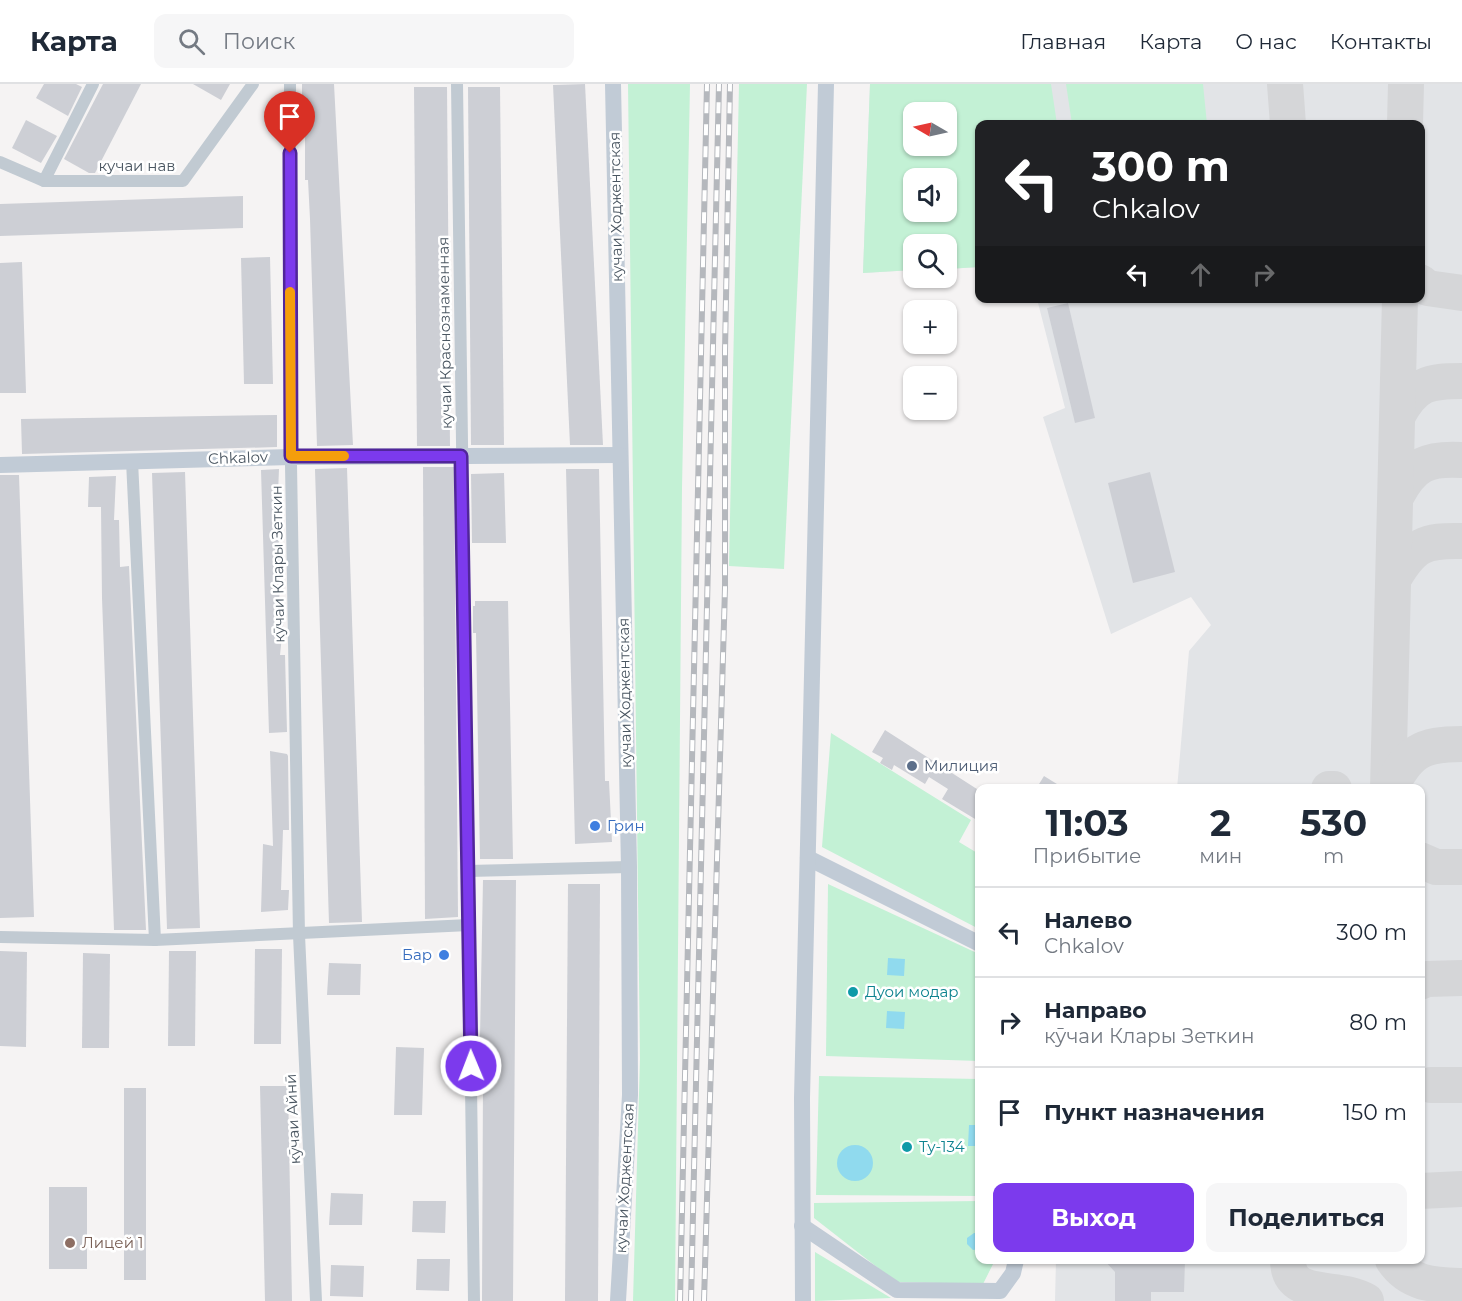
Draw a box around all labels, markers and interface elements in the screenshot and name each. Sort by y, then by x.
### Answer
search box [154,14,574,68]
text: Карта [30,24,118,58]
icon: search [175,25,208,58]
text: Поиск [223,28,295,55]
text: Главная [1020,29,1106,54]
text: Карта [1139,29,1202,54]
text: О нас [1235,29,1297,54]
text: Контакты [1330,29,1432,54]
pin [264,91,315,153]
icon: arrive [273,100,306,133]
north arrow [903,102,957,156]
map controls [903,102,957,420]
street label: кучаи Ходжентская [605,132,626,282]
text: 300 m [1092,140,1230,192]
icon: left [993,144,1071,222]
street label: кучаи нав [99,156,175,175]
button: sound [903,168,957,222]
text: Chkalov [1092,192,1200,225]
button: search [903,234,957,288]
street label: кучаи Краснознаменная [433,237,456,429]
icon: left [1121,258,1154,291]
icon: ahead [1184,258,1217,291]
icon: right [1247,258,1280,291]
button: + [903,300,957,354]
button: − [903,366,957,420]
street label: Chkalov [208,447,269,468]
street label: кӯчаи Клары Зеткин [267,485,288,643]
street label: кучаи Ходжентская [614,618,635,768]
place label: Милиция [924,756,998,775]
marker: Милиция [905,759,919,773]
text: 11:03 [1046,801,1129,845]
text: 2 [1210,801,1231,845]
text: 530 [1300,801,1367,845]
place label: Грин [607,816,645,835]
marker: Грин [588,819,602,833]
text: Прибытие [1033,844,1141,868]
text: мин [1199,844,1242,868]
text: m [1323,844,1344,868]
text: Налево [1044,907,1132,934]
icon: left [993,916,1026,949]
text: 300 m [1336,919,1407,946]
text: Chkalov [1044,934,1124,958]
place label: Бар [402,945,432,964]
marker: Бар [437,948,451,962]
place label: Дуои модар [865,982,959,1001]
marker: Дуои модар [846,985,860,999]
text: Направо [1044,997,1147,1024]
icon: right [993,1006,1026,1039]
text: 80 m [1349,1009,1407,1036]
text: кӯчаи Клары Зеткин [1044,1024,1254,1048]
position arrow [439,1034,503,1098]
street label: кӯчаи Айнӣ [281,1073,304,1165]
icon: arrive [993,1096,1026,1129]
text: Пункт назначения [1044,1099,1265,1126]
text: 150 m [1343,1099,1407,1126]
street label: кучаи Ходжентская [611,1102,638,1254]
place label: Ту-134 [919,1137,965,1156]
marker: Ту-134 [900,1140,914,1154]
button: Выход [993,1183,1194,1252]
button: Поделиться [1206,1183,1407,1252]
place label: Лицей 1 [82,1233,143,1252]
marker: Лицей 1 [63,1236,77,1250]

